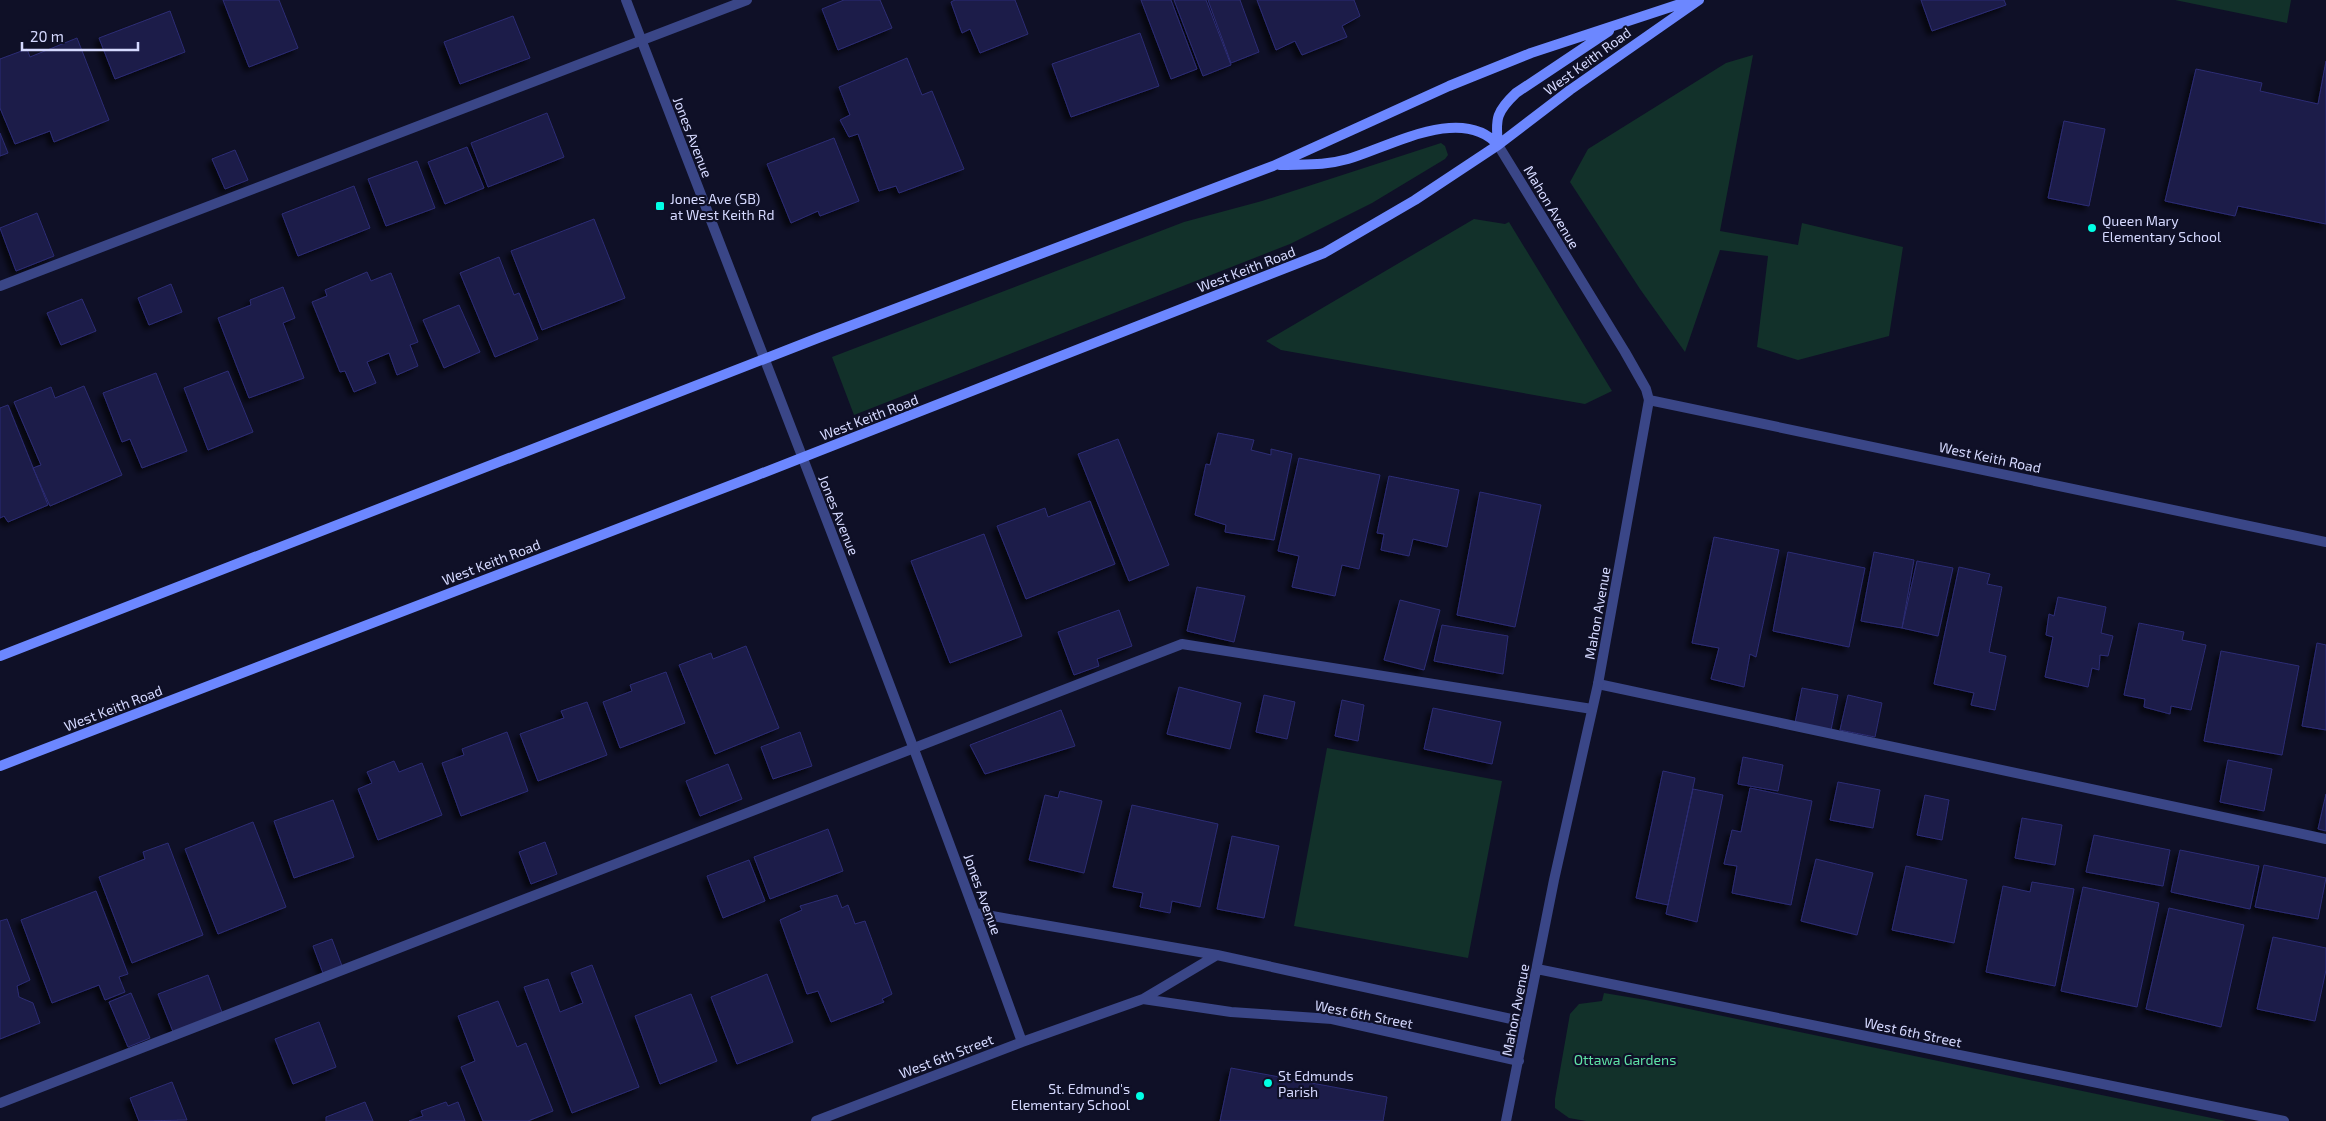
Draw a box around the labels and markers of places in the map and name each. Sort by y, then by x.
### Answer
place label: Jones Ave (SB) at West Keith Rd [670,190,774,223]
marker: Jones Ave (SB) at West Keith Rd [654,200,666,212]
place label: Queen Mary Elementary School [2102,212,2222,245]
marker: Queen Mary Elementary School [2086,222,2098,234]
place label: St Edmunds Parish [1278,1067,1354,1100]
marker: St Edmunds Parish [1262,1077,1274,1089]
place label: St. Edmund's Elementary School [1011,1080,1131,1113]
marker: St. Edmund's Elementary School [1134,1090,1146,1102]

